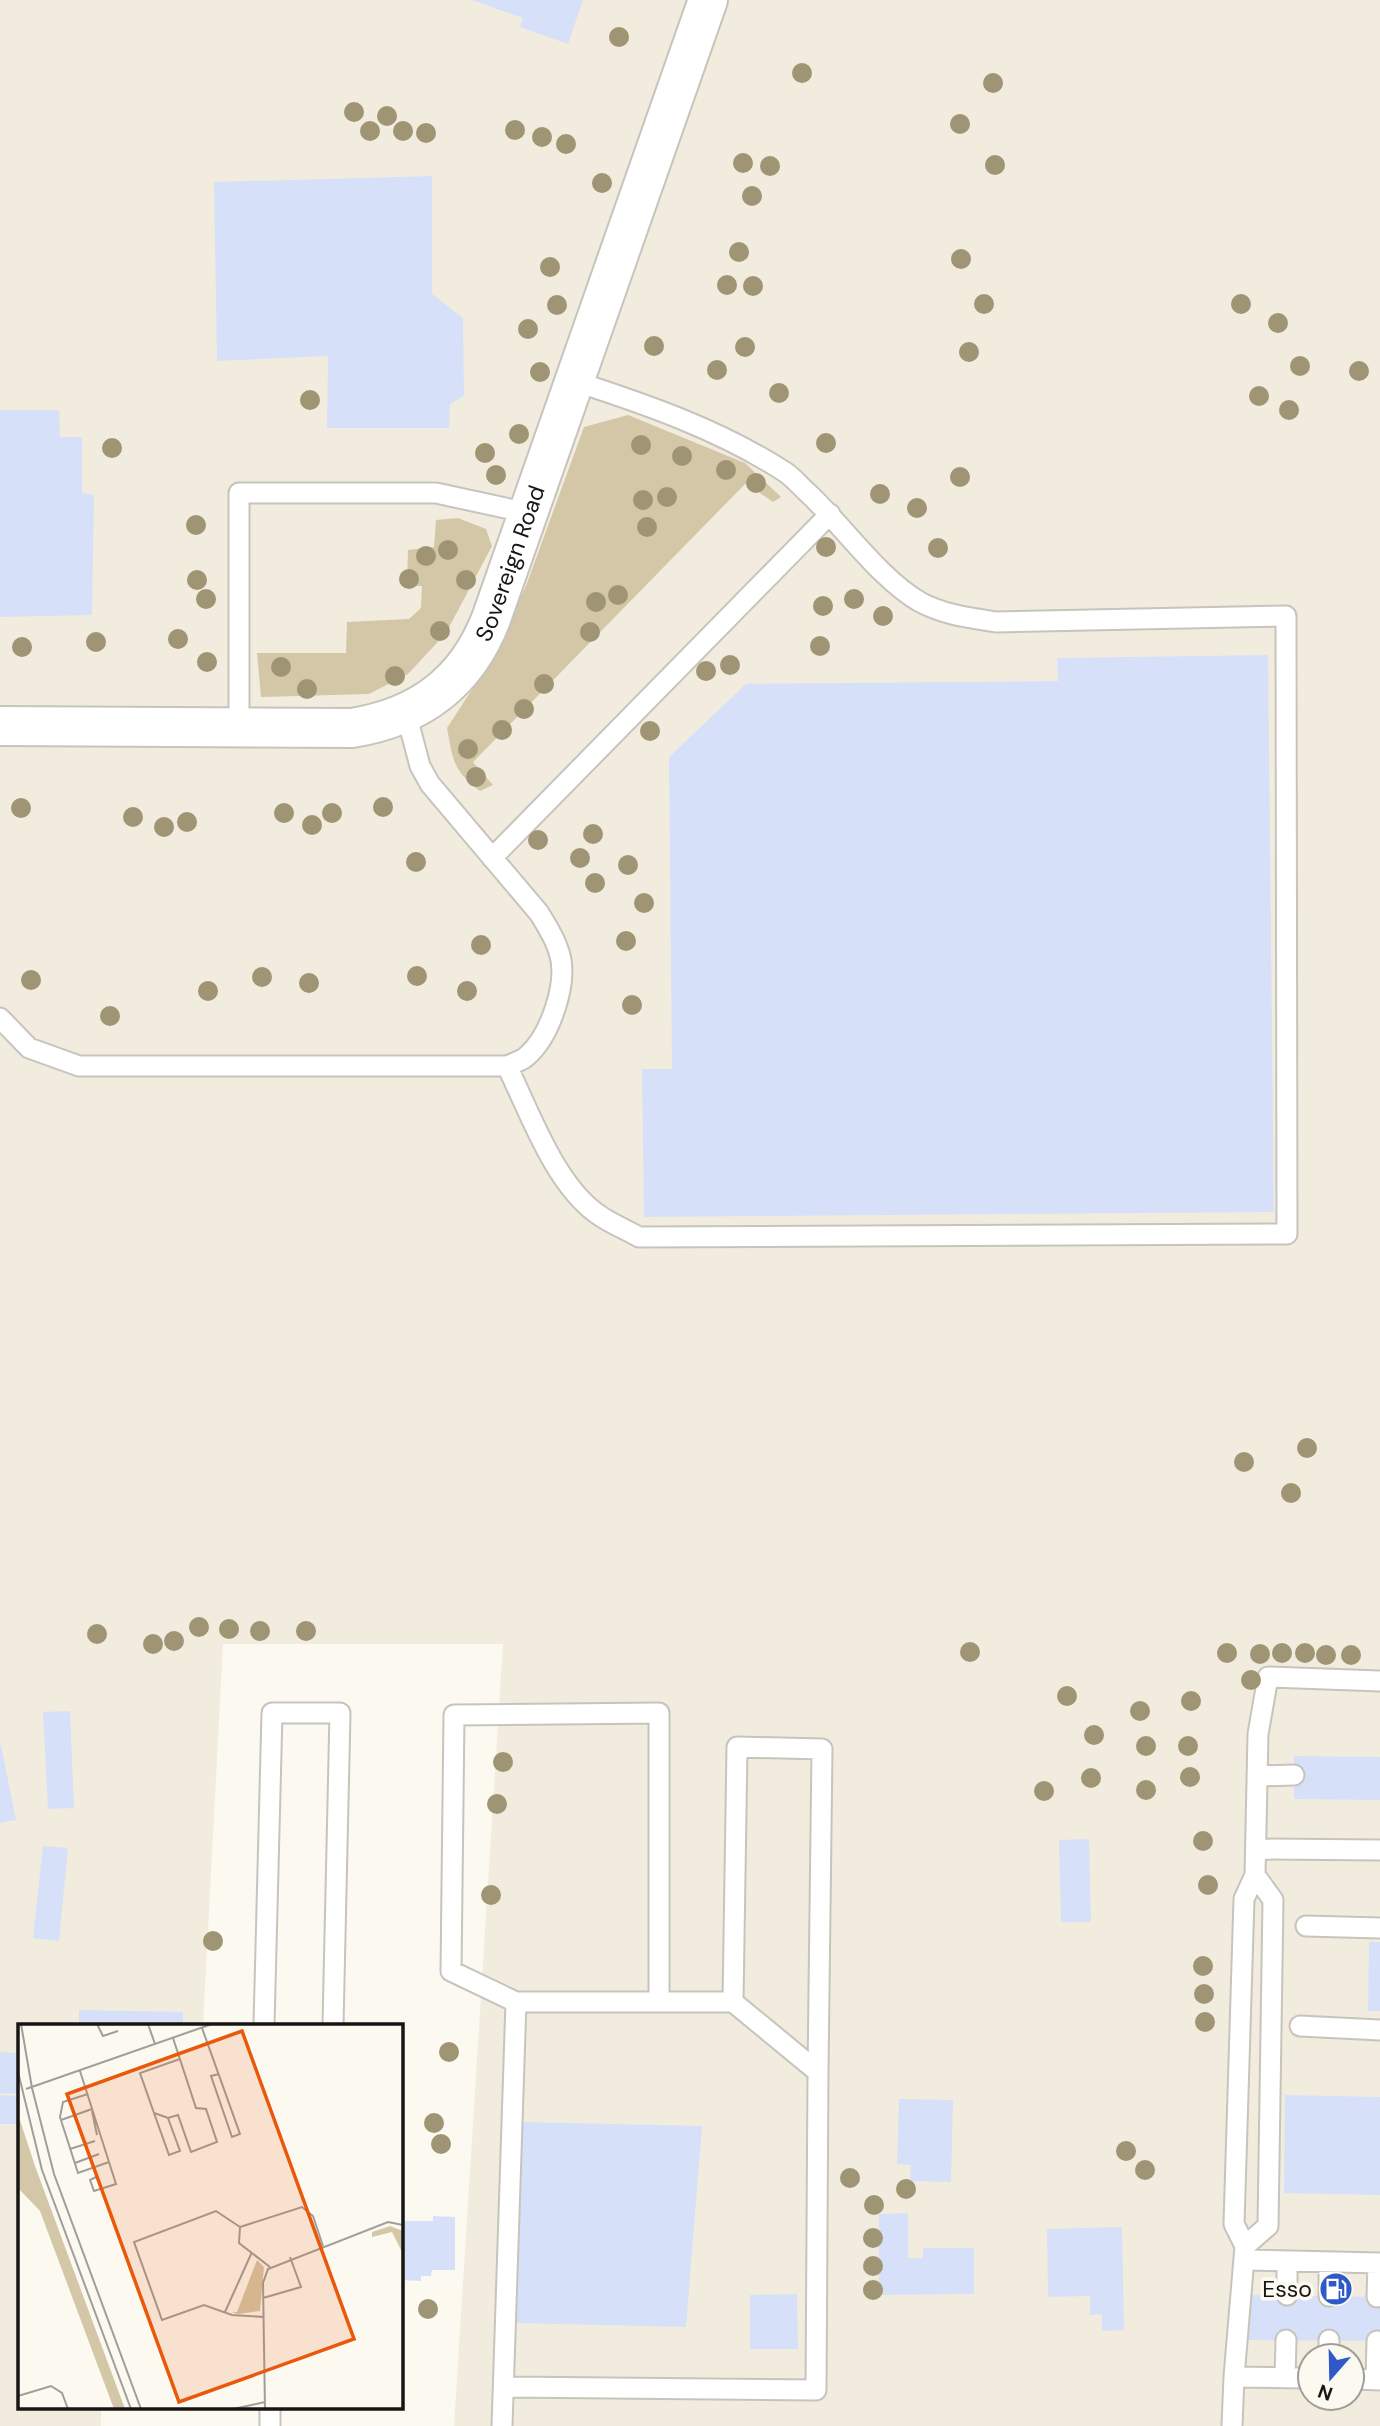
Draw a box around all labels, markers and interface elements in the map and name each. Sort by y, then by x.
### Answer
street label: Sovereign Road [468,481,552,646]
inset map [18,2024,402,2408]
fuel station icon: Esso [1317,2270,1355,2308]
place label: Esso [1262,2274,1312,2304]
north arrow [1296,2342,1366,2412]
text: N [1315,2378,1336,2407]

